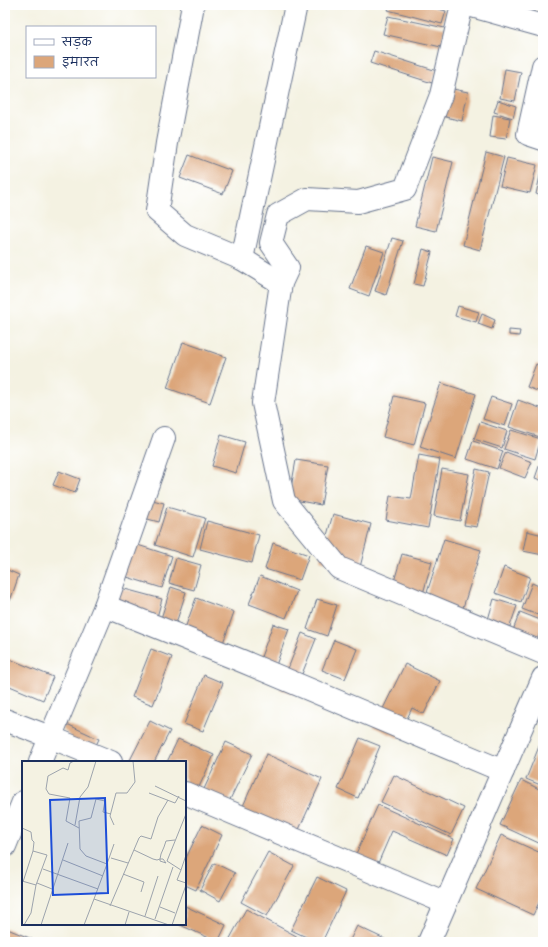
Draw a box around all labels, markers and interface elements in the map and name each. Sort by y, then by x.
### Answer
legend [26,26,156,78]
text: सड़क [61,35,93,50]
text: इमारत [62,55,100,69]
inset map [22,761,186,925]

